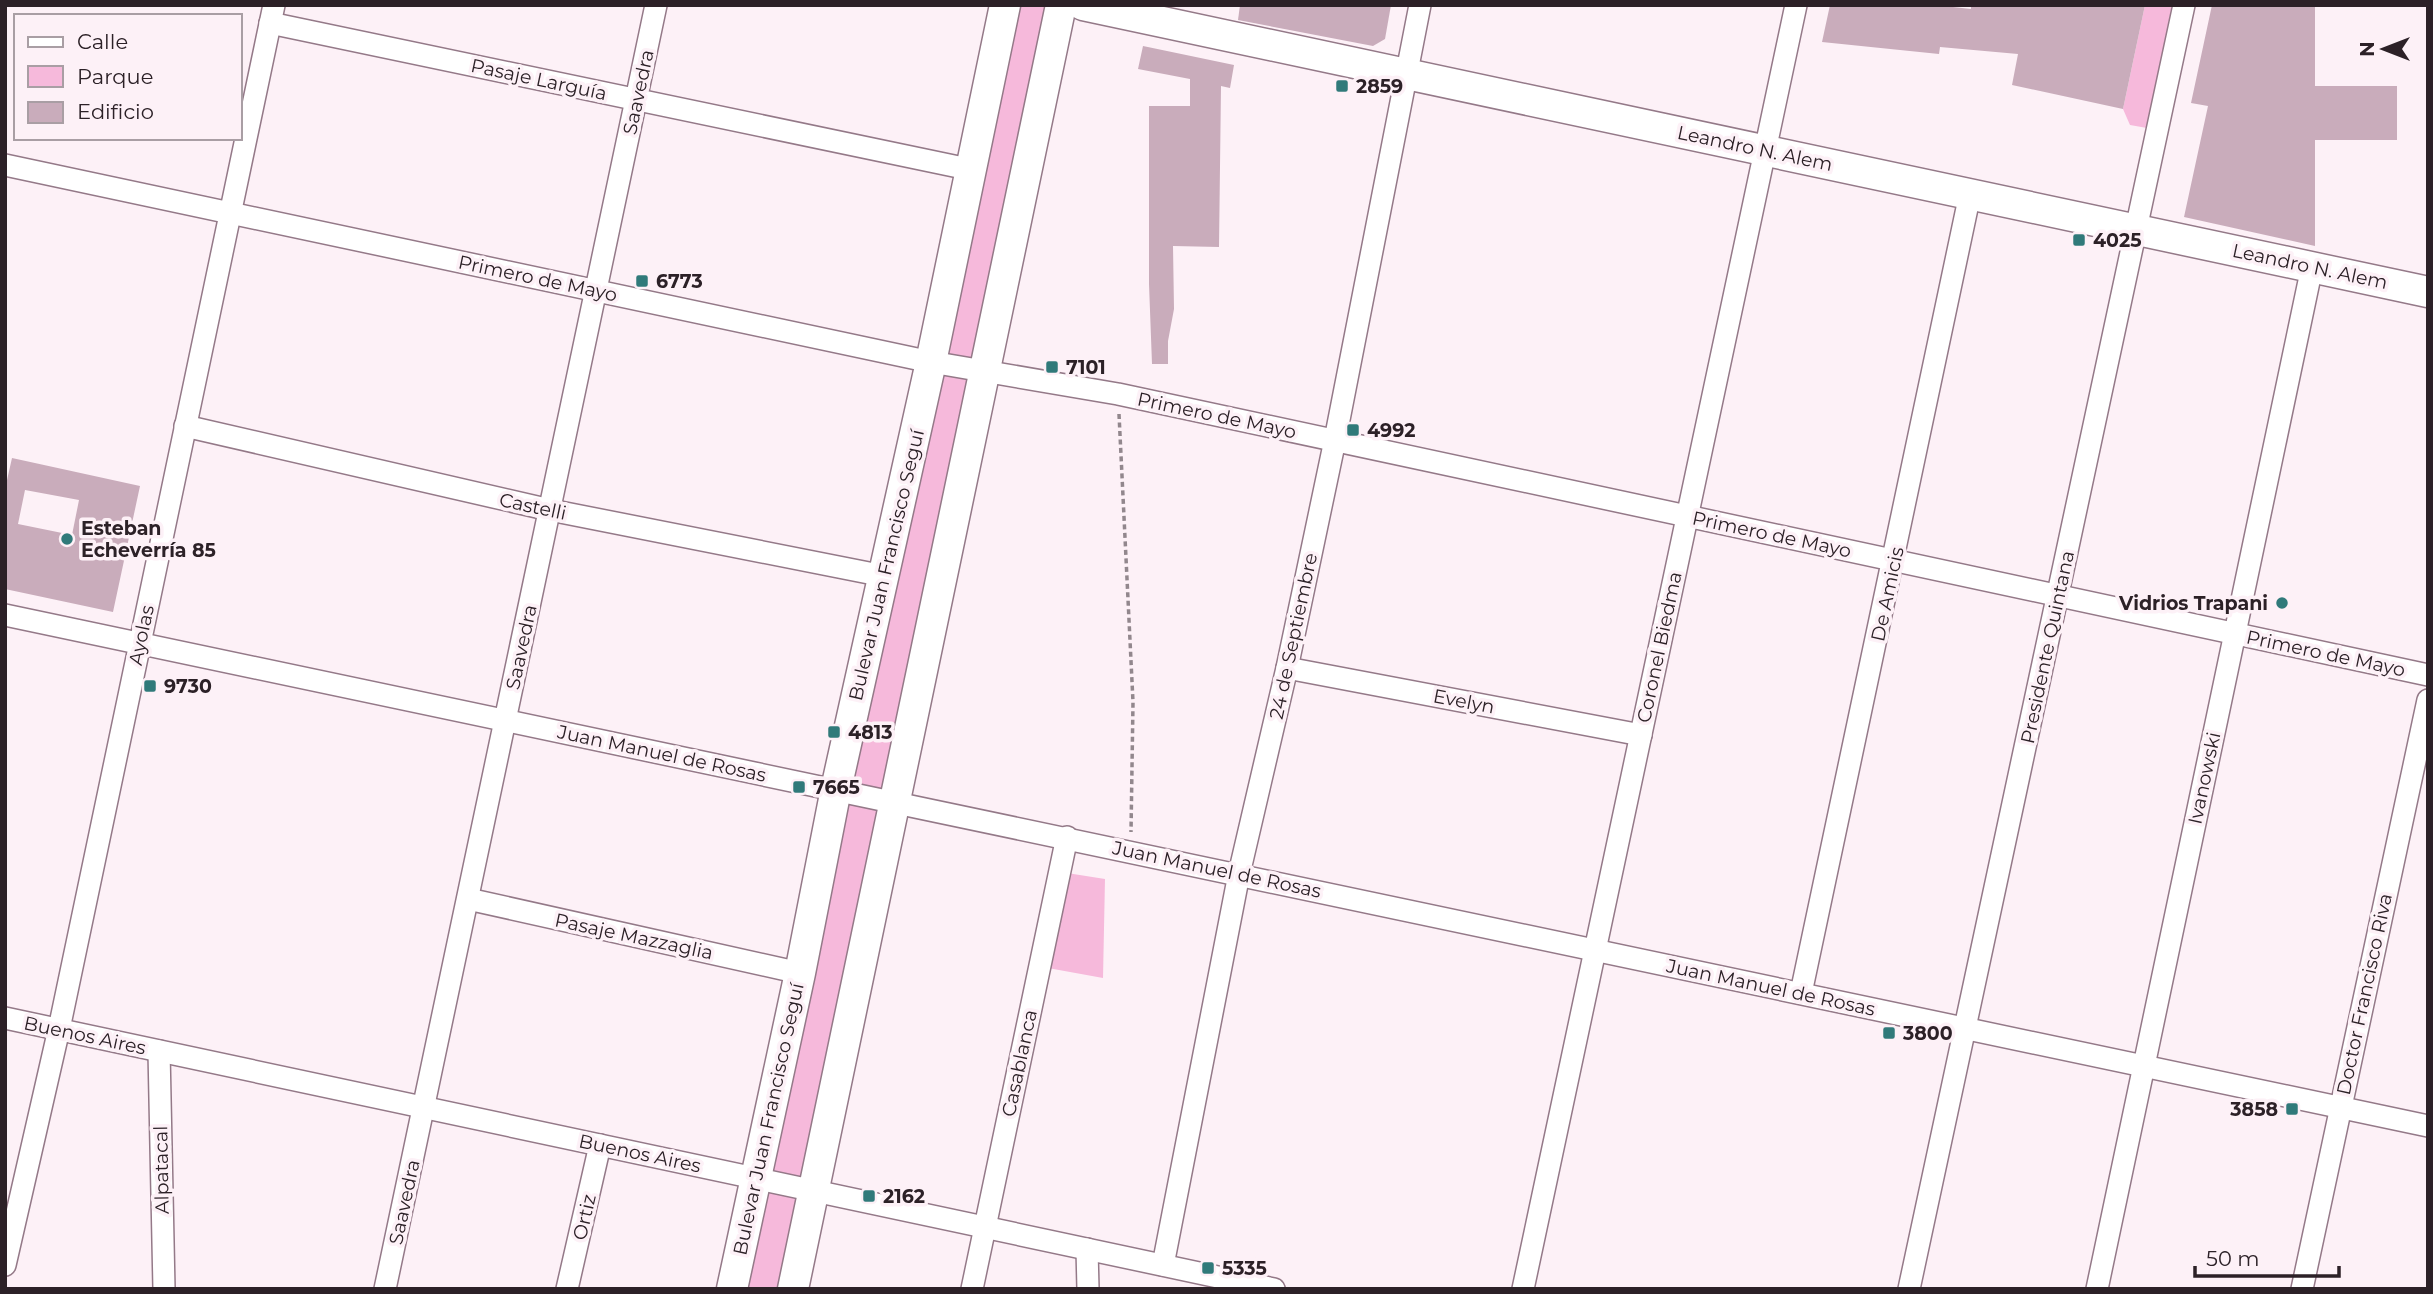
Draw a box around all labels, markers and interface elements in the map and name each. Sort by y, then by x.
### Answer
legend [14,14,242,140]
north arrow [2349,14,2419,84]
text: Calle [77,29,128,54]
text: N [2356,41,2379,57]
street label: Saavedra [618,47,659,137]
street label: Pasaje Larguía [469,54,609,105]
text: Parque [77,64,153,89]
place label: 2859 [1356,75,1403,98]
marker: 2859 [1334,78,1350,94]
text: Edificio [77,99,154,124]
street label: Leandro N. Alem [1675,121,1835,176]
place label: 4025 [2093,229,2141,252]
marker: 4025 [2071,232,2087,248]
street label: Leandro N. Alem [2230,239,2390,294]
street label: Primero de Mayo [456,250,620,307]
place label: 6773 [656,270,703,293]
marker: 6773 [634,273,650,289]
place label: 7101 [1066,356,1106,379]
marker: 7101 [1044,359,1060,375]
street label: Primero de Mayo [1135,387,1299,444]
place label: 4992 [1367,419,1415,442]
marker: 4992 [1345,422,1361,438]
street label: Bulevar Juan Francisco Seguí [844,426,929,703]
street label: Castelli [497,488,569,525]
street label: Primero de Mayo [1690,506,1854,563]
place label: Esteban Echeverría 85 [81,517,216,562]
marker: Esteban Echeverría 85 [59,531,75,547]
street label: De Amicis [1866,545,1909,643]
street label: Presidente Quintana [2016,548,2079,746]
street label: 24 de Septiembre [1265,551,1322,721]
street label: Coronel Biedma [1632,569,1687,725]
place label: Vidrios Trapani [2118,592,2268,615]
marker: Vidrios Trapani [2274,595,2290,611]
street label: Saavedra [501,602,542,692]
street label: Ayolas [124,603,159,667]
street label: Primero de Mayo [2244,625,2408,682]
place label: 9730 [164,675,212,698]
marker: 9730 [142,678,158,694]
street label: Evelyn [1431,684,1497,719]
street label: Juan Manuel de Rosas [555,720,768,787]
place label: 4813 [848,721,893,744]
marker: 4813 [826,724,842,740]
street label: Ivanowski [2184,730,2225,826]
place label: 7665 [813,776,860,799]
marker: 7665 [791,779,807,795]
street label: Juan Manuel de Rosas [1110,836,1323,903]
street label: Doctor Francisco Riva [2332,891,2397,1097]
street label: Pasaje Mazzaglia [553,908,715,964]
street label: Juan Manuel de Rosas [1664,954,1877,1021]
street label: Bulevar Juan Francisco Seguí [728,980,809,1257]
street label: Casablanca [997,1007,1042,1119]
street label: Buenos Aires [22,1011,148,1060]
place label: 3800 [1902,1022,1953,1045]
marker: 3800 [1881,1025,1897,1041]
place label: 3858 [2229,1098,2278,1121]
marker: 3858 [2284,1101,2300,1117]
street label: Alpatacal [149,1126,174,1214]
street label: Buenos Aires [577,1129,703,1178]
street label: Saavedra [384,1157,425,1247]
place label: 2162 [883,1185,925,1208]
marker: 2162 [861,1188,877,1204]
street label: Ortiz [568,1192,601,1242]
scale bar [2195,1234,2338,1278]
text: 50 m [2206,1246,2260,1271]
place label: 5335 [1222,1257,1267,1280]
marker: 5335 [1200,1260,1216,1276]

